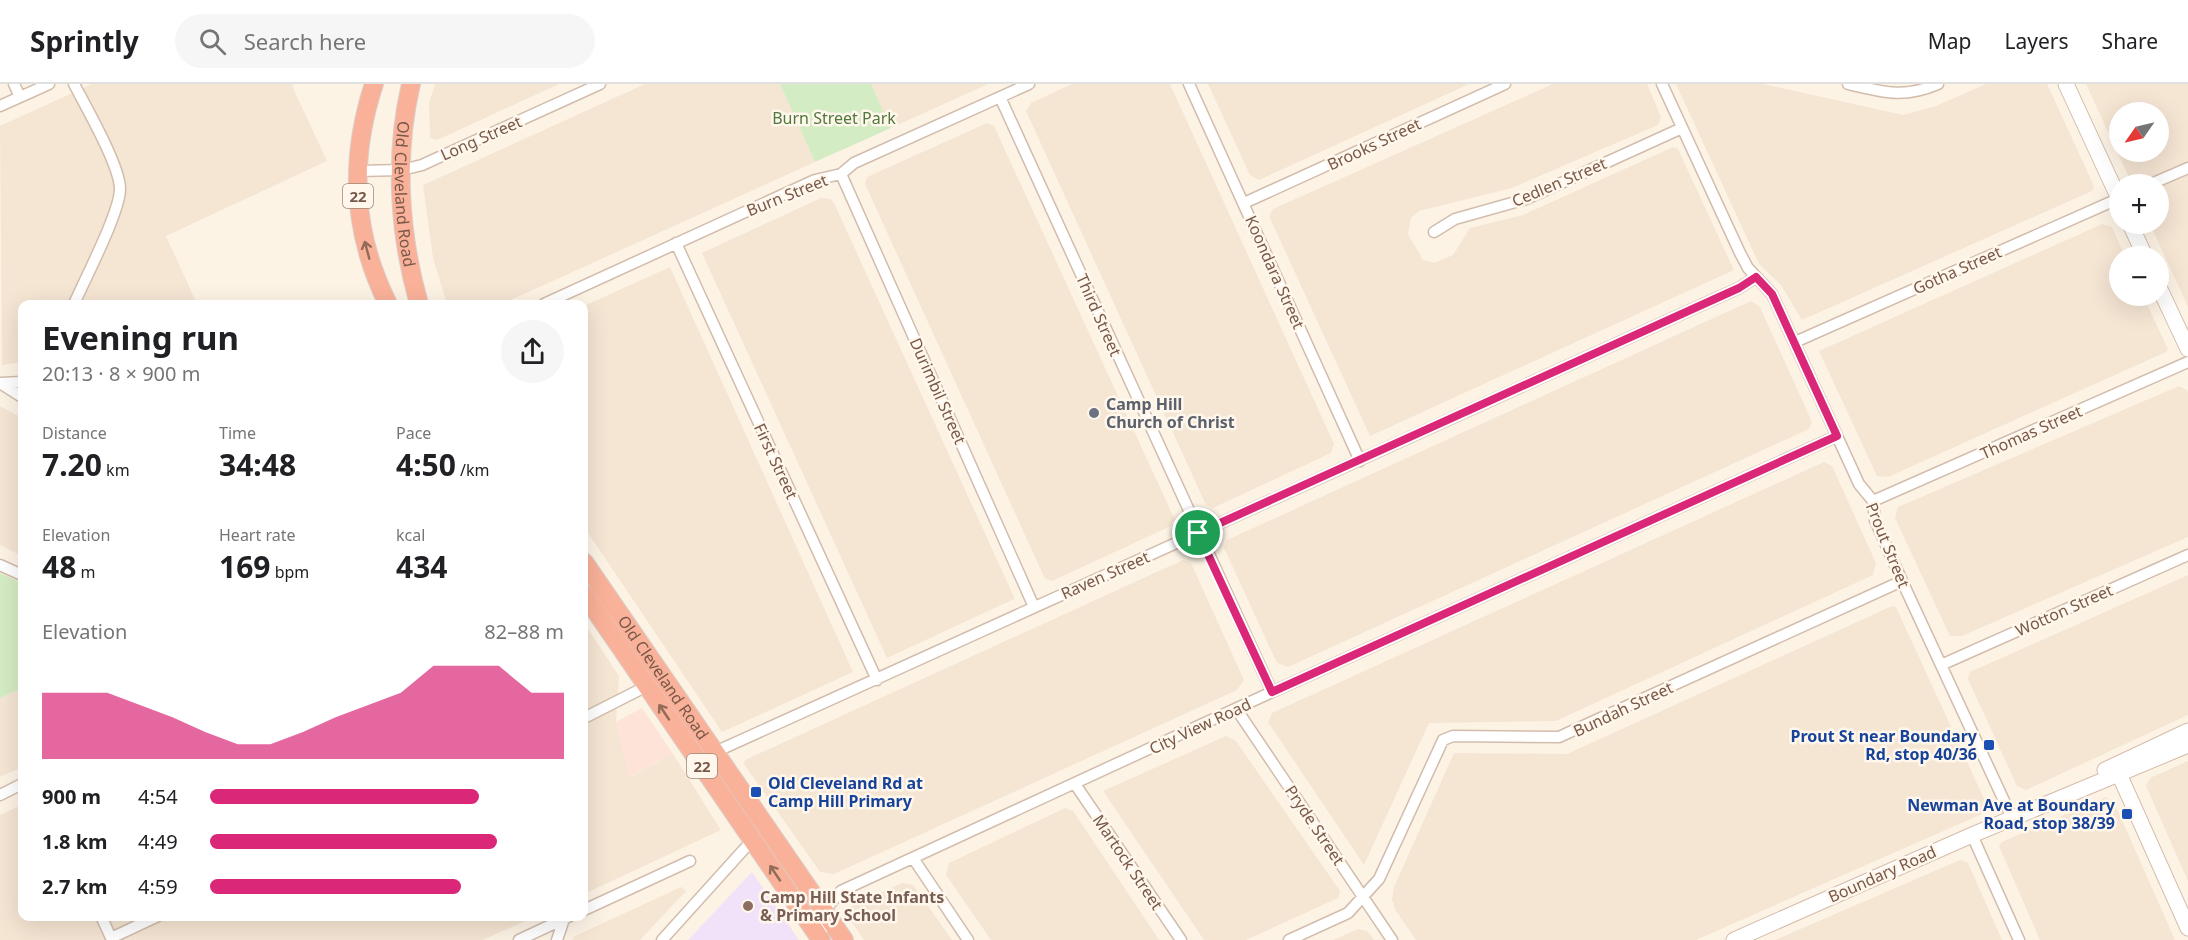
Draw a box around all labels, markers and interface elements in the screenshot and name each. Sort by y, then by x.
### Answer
search box [175,14,595,68]
text: Sprintly [30,22,139,60]
icon: search [196,25,229,58]
text: Search here [244,26,366,56]
text: Map [1928,27,1972,55]
text: Layers [2005,27,2069,55]
text: Share [2102,27,2158,55]
north arrow [2109,102,2169,162]
map controls [2109,102,2169,306]
park label: Burn Street Park [772,107,896,129]
street label: Long Street [437,110,525,166]
street label: Brooks Street [1324,113,1425,175]
street label: Old Cleveland Road [390,120,421,269]
street label: Cedlen Street [1508,152,1610,212]
street label: Burn Street [743,169,831,221]
button: + [2109,174,2169,234]
road number: 22 [343,184,373,208]
street label: Koondara Street [1240,212,1310,332]
one-way arrow [361,241,372,260]
street label: Gotha Street [1909,241,2005,299]
button: − [2109,246,2169,306]
street label: Third Street [1071,270,1127,360]
text: Evening run [42,315,239,360]
button: share [501,320,564,383]
street label: Durimbil Street [905,334,971,448]
text: 20:13 · 8 × 900 m [42,360,200,387]
place label: Camp Hill Church of Christ [1106,393,1235,433]
street label: Thomas Street [1977,400,2085,464]
marker: Camp Hill Church of Christ [1087,406,1101,420]
street label: First Street [749,420,803,503]
text: Distance [42,422,107,444]
text: Time [219,422,256,444]
text: Pace [396,422,431,444]
text: 7.20 [42,444,102,485]
text: 34:48 [219,444,296,485]
text: 4:50 [396,444,456,485]
text: km [102,459,130,481]
text: /km [456,459,490,481]
street label: Prout Street [1861,499,1915,591]
pin [1172,507,1223,558]
icon: arrive [1181,516,1214,549]
text: Elevation [42,524,110,546]
text: Heart rate [219,524,295,546]
text: kcal [396,524,425,546]
text: 48 [42,546,76,587]
text: 169 [219,546,270,587]
text: 434 [396,546,447,587]
street label: Raven Street [1057,546,1153,604]
text: m [76,561,95,583]
text: bpm [270,561,309,583]
street label: Wotton Street [2012,579,2116,641]
street label: Old Cleveland Road [613,611,714,744]
text: Elevation [42,618,127,645]
text: 82–88 m [484,618,564,645]
street label: Bundah Street [1570,676,1677,742]
street label: City View Road [1146,693,1254,759]
one-way arrow [658,704,670,721]
place label: Prout St near Boundary Rd, stop 40/36 [1791,725,1978,765]
marker: Prout St near Boundary Rd, stop 40/36 [1982,738,1996,752]
road number: 22 [687,754,717,778]
place label: Old Cleveland Rd at Camp Hill Primary [768,772,923,812]
street label: Pryde Street [1280,781,1350,870]
text: 900 m [42,783,101,810]
text: 4:54 [138,783,178,810]
marker: Old Cleveland Rd at Camp Hill Primary [749,785,763,799]
place label: Newman Ave at Boundary Road, stop 38/39 [1907,794,2116,834]
marker: Newman Ave at Boundary Road, stop 38/39 [2120,807,2134,821]
street label: Martock Street [1088,810,1168,914]
text: 1.8 km [42,828,108,855]
text: 4:49 [138,828,178,855]
street label: Boundary Road [1825,840,1939,908]
one-way arrow [769,865,781,881]
text: 2.7 km [42,873,108,900]
text: 4:59 [138,873,178,900]
place label: Camp Hill State Infants & Primary School [760,886,944,926]
marker: Camp Hill State Infants & Primary School [741,899,755,913]

